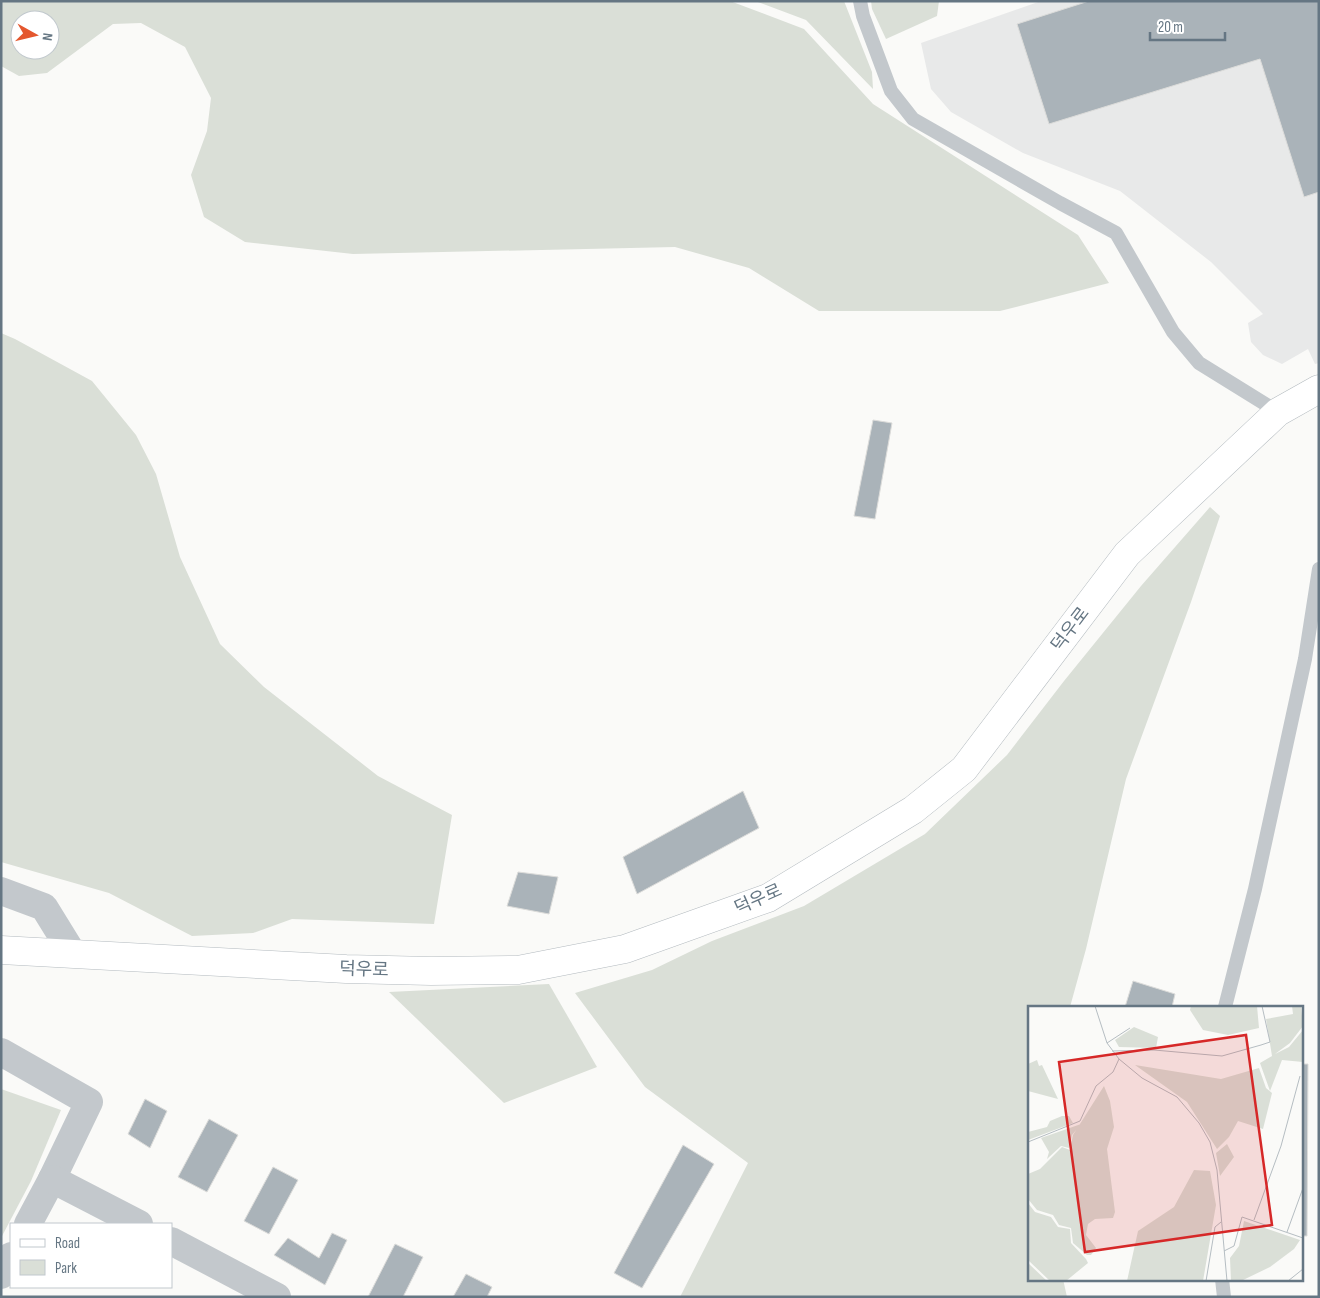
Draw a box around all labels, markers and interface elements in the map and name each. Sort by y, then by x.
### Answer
north arrow [10,10,60,60]
scale bar [1150,10,1225,42]
text: 20 m [1158,18,1183,37]
text: N [38,32,56,42]
street label: 덕우로 [1047,603,1094,655]
street label: 덕우로 [731,880,785,919]
street label: 덕우로 [339,958,389,981]
inset map [1028,1006,1302,1280]
legend [10,1223,172,1288]
text: Road [55,1234,80,1253]
text: Park [55,1259,77,1278]

